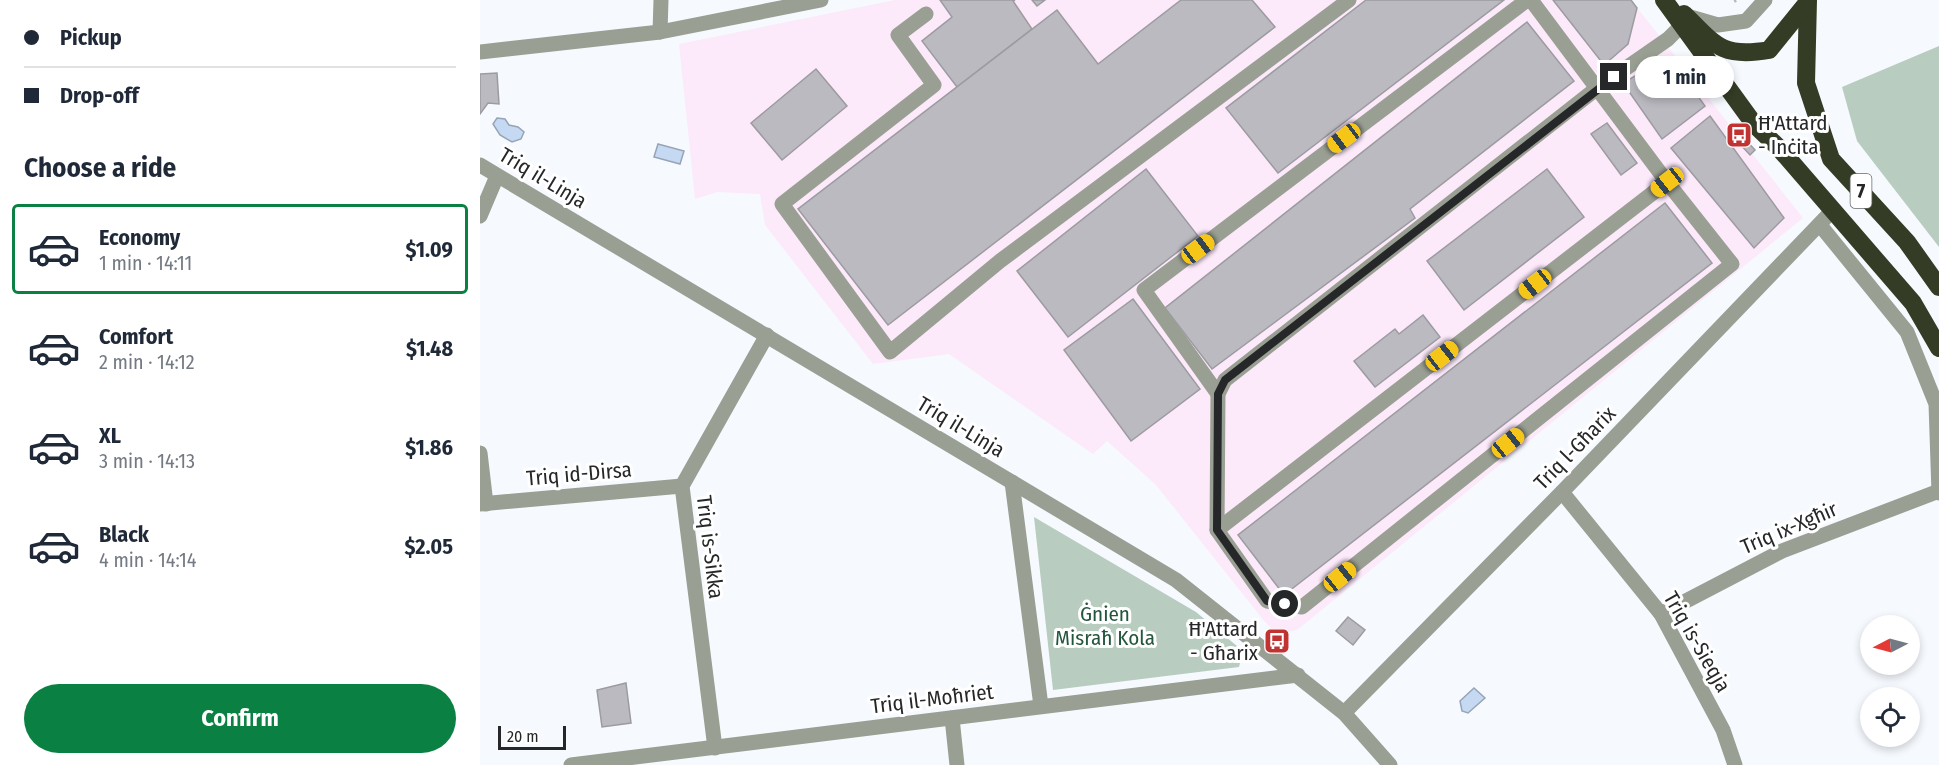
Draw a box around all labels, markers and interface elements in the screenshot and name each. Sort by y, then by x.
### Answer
text: Pickup [60,24,122,51]
callout: 1 min [1635,56,1734,98]
route end [1600,63,1627,90]
text: 1 min [1663,65,1706,89]
text: Drop-off [60,82,139,109]
place label: Ħ'Attard - Inċita [1758,110,1827,160]
car [1324,120,1364,156]
bus stop icon: Ħ'Attard - Inċita [1724,120,1754,150]
street label: Triq il-Linja [495,142,591,214]
text: Choose a ride [24,152,176,184]
car [1647,164,1687,200]
road number: 7 [1850,174,1872,208]
icon: car [27,222,81,276]
text: Economy [99,224,180,251]
car [1178,231,1218,267]
text: $1.09 [406,236,453,263]
text: 1 min · 14:11 [99,251,192,275]
car [1515,266,1555,302]
icon: car [27,321,81,375]
text: Comfort [99,323,173,350]
text: $1.48 [406,335,453,362]
car [1422,338,1462,374]
text: 2 min · 14:12 [99,350,195,374]
street label: Triq il-Linja [913,391,1009,463]
street label: Triq l-Għarix [1529,400,1622,495]
icon: car [27,420,81,474]
text: XL [99,422,121,449]
car [1488,425,1528,461]
text: $1.86 [405,434,453,461]
text: 3 min · 14:13 [99,449,195,473]
street label: Triq id-Dirsa [525,456,633,492]
street label: Triq is-Sikka [691,494,729,600]
street label: Triq ix-Xgħir [1737,496,1842,560]
icon: car [27,519,81,573]
text: Black [99,521,149,548]
text: $2.05 [405,533,453,560]
text: 4 min · 14:14 [99,548,196,572]
car [1320,559,1360,595]
street label: Triq is-Sieqja [1658,587,1736,697]
route start [1271,590,1298,617]
park label: Ġnien Misraħ Kola [1055,601,1155,651]
north arrow [1860,615,1920,675]
map controls [1860,615,1920,747]
place label: Ħ'Attard - Għarix [1189,616,1259,666]
bus stop icon: Ħ'Attard - Għarix [1262,626,1292,656]
street label: Triq il-Moħriet [869,679,995,719]
button: Confirm [24,684,456,753]
button: locate [1860,687,1920,747]
scale bar [498,723,566,750]
text: 20 m [507,727,538,746]

